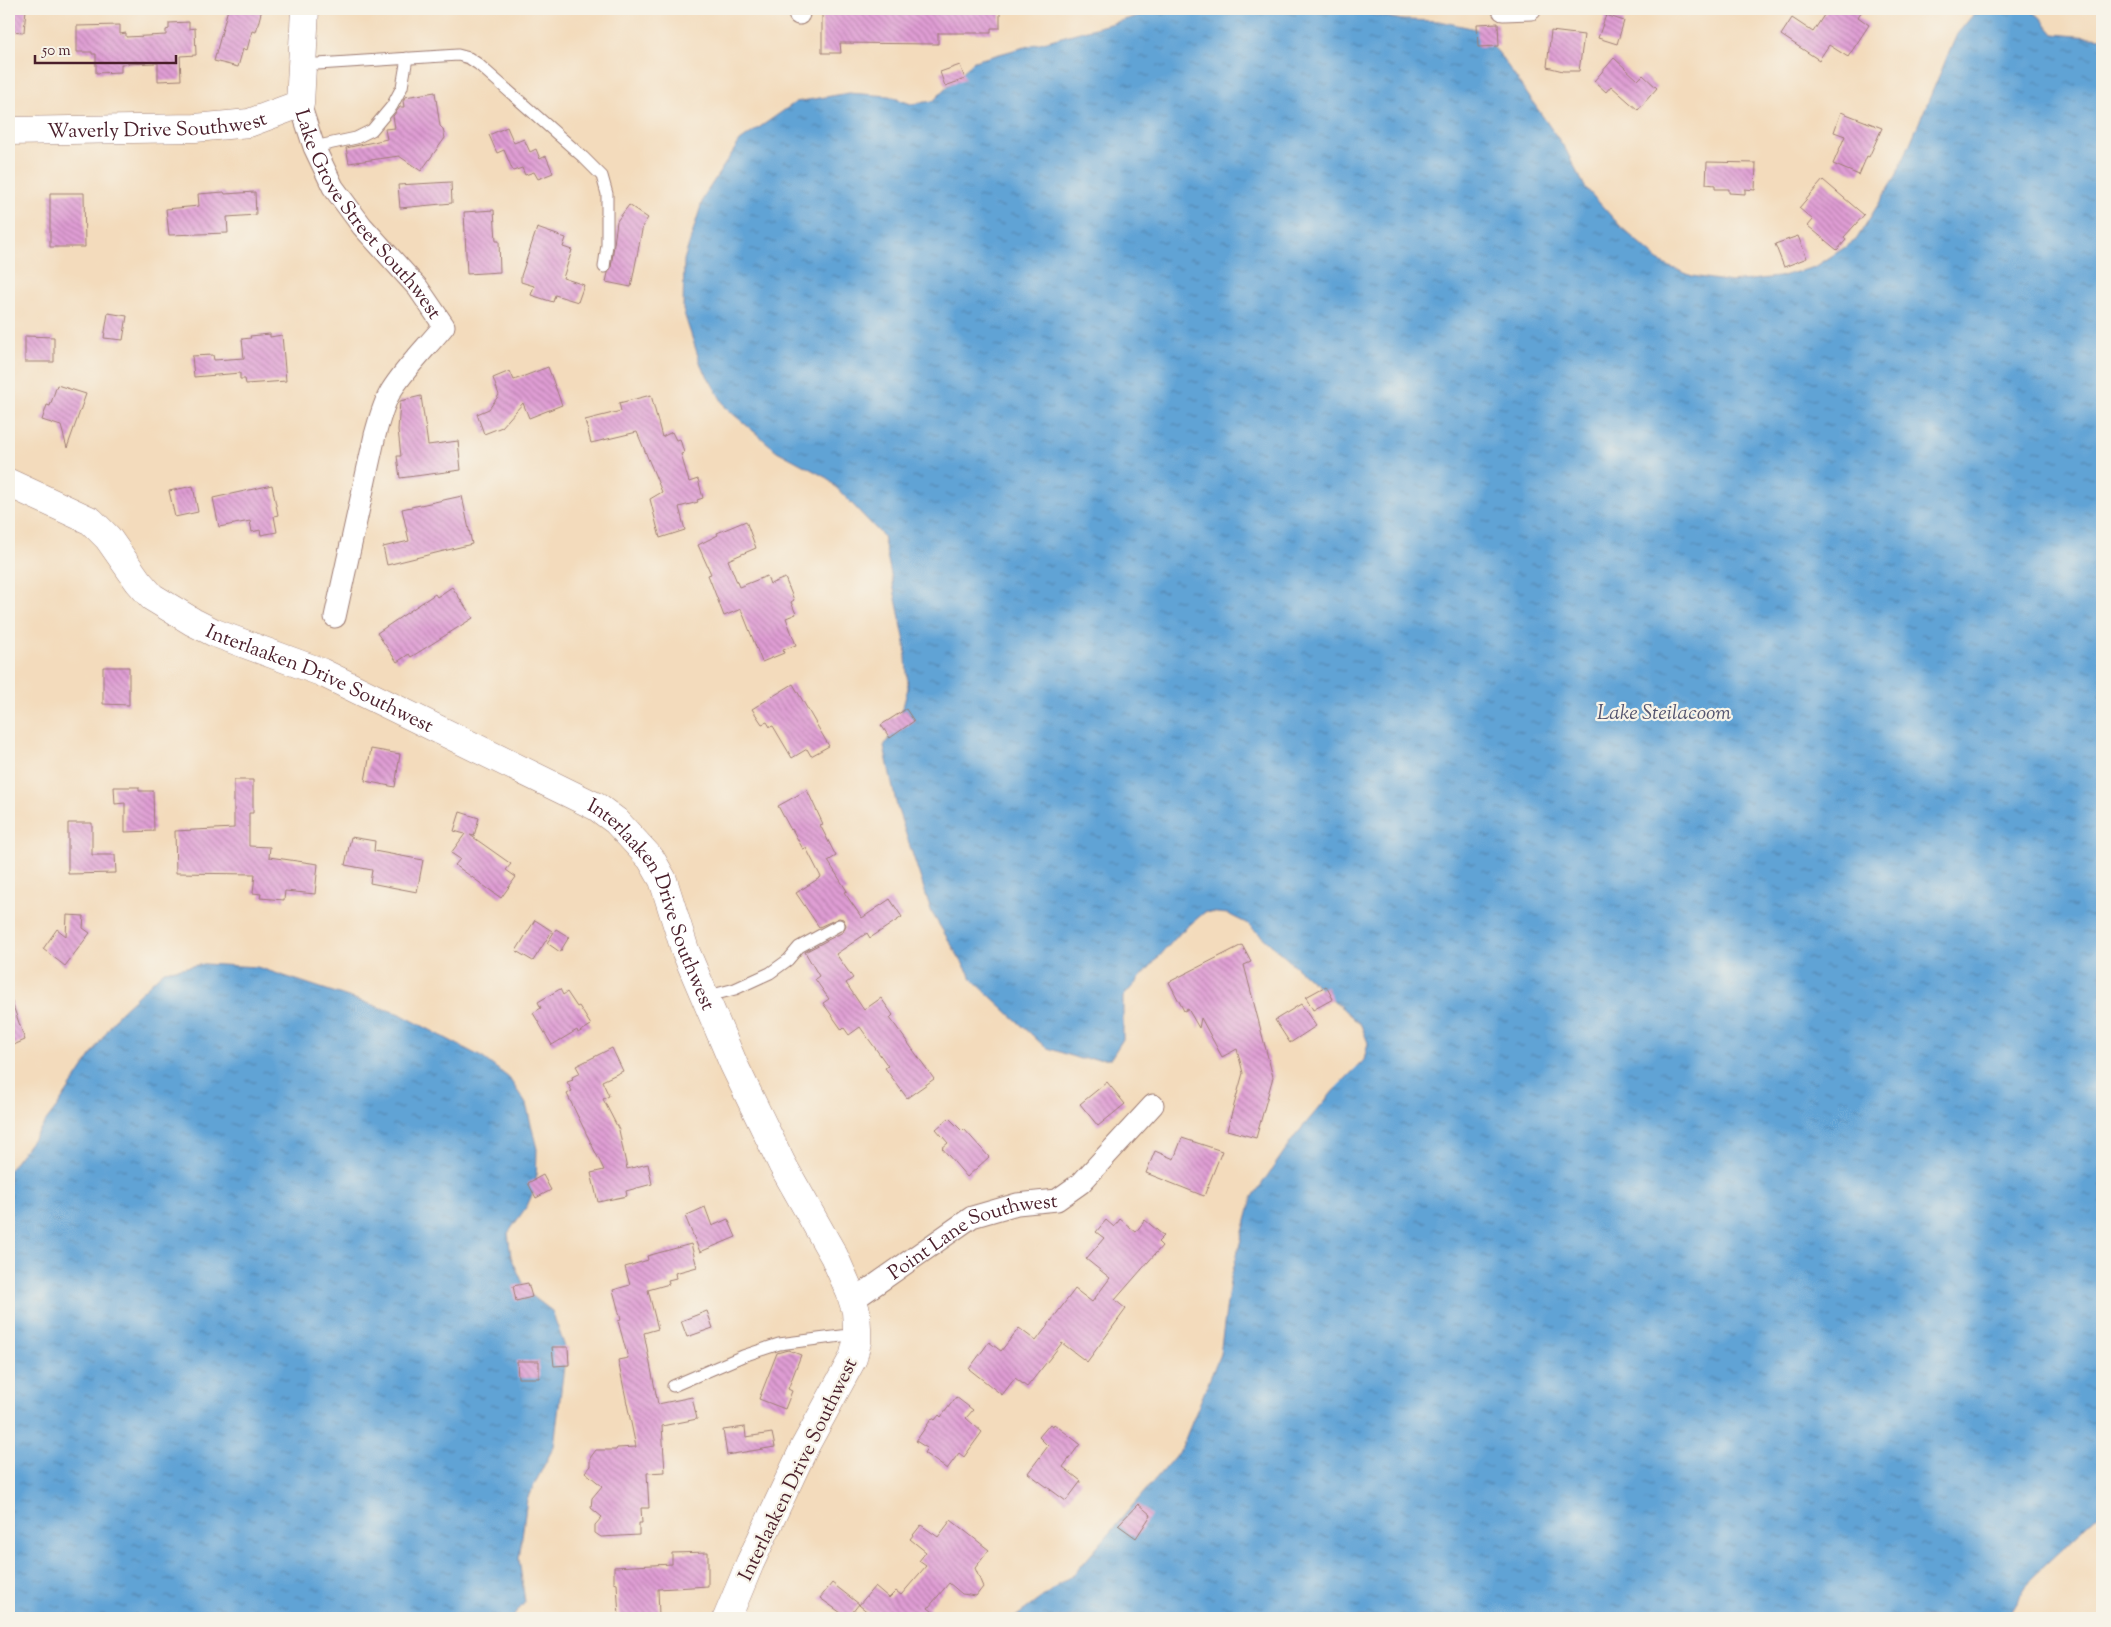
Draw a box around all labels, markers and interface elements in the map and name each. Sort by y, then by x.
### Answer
scale bar [35,32,176,64]
text: 50 m [41,41,71,62]
street label: Waverly Drive Southwest [47,106,272,147]
street label: Lake Grove Street Southwest [286,106,447,326]
street label: Interlaaken Drive Southwest [200,618,438,742]
water label: Lake Steilacoom [1597,699,1731,729]
street label: Interlaaken Drive Southwest [582,792,721,1016]
street label: Point Lane Southwest [883,1188,1059,1288]
street label: Interlaaken Drive Southwest [732,1353,866,1587]

